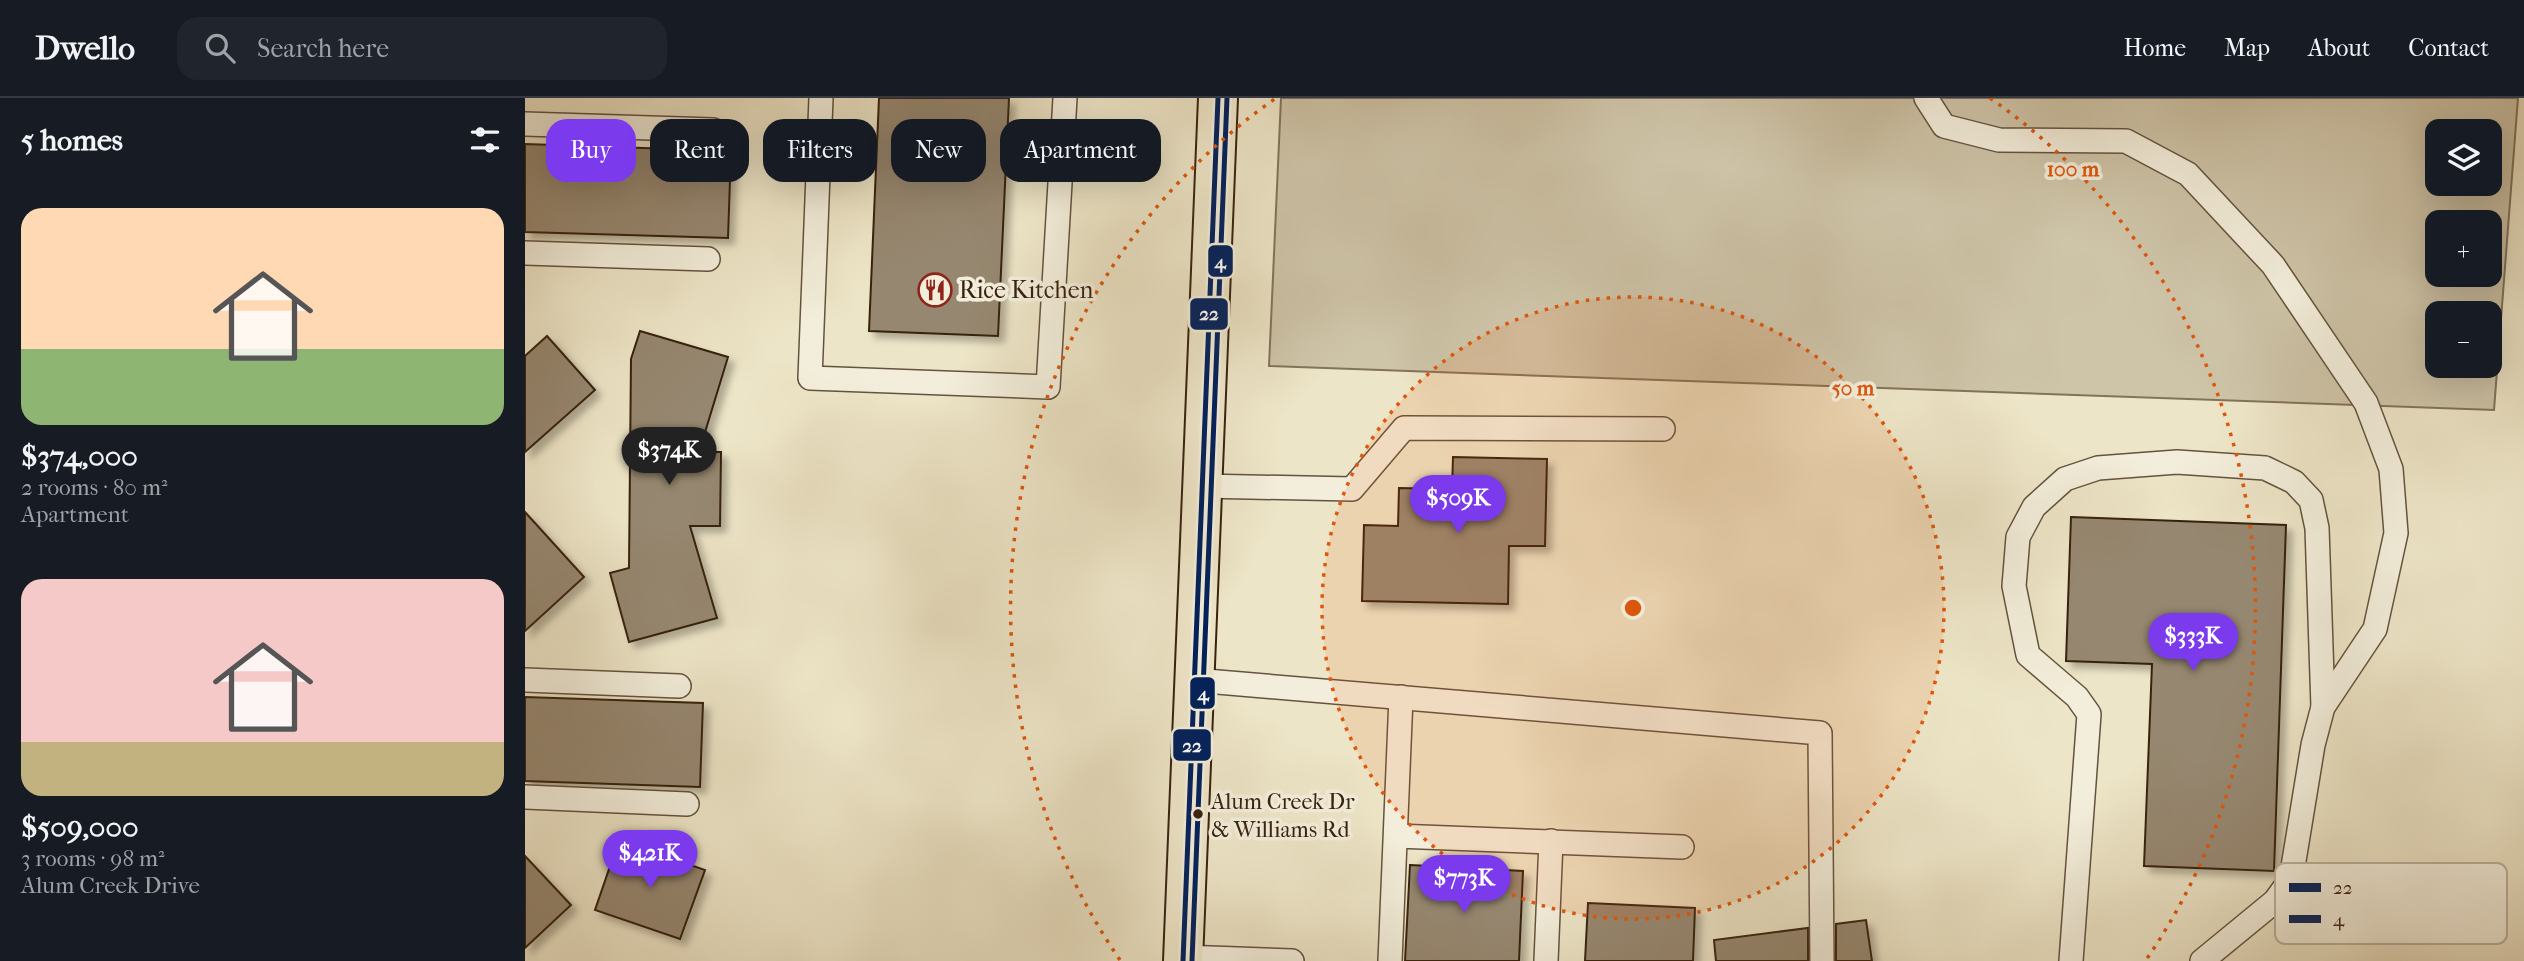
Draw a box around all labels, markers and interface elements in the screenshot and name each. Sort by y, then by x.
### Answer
search box [177,17,667,80]
text: Dwello [35,29,135,68]
icon: search [201,29,239,67]
text: Search here [257,33,389,64]
text: Home [2124,34,2186,62]
text: Map [2224,34,2270,62]
text: About [2308,34,2370,62]
text: Contact [2408,34,2489,62]
chip: Buy [546,119,636,182]
chip: Rent [650,119,749,182]
chip: Filters [763,119,877,182]
chip: New [891,119,986,182]
chip: Apartment [1000,119,1161,182]
map controls [2425,119,2502,378]
button: layers [2425,119,2502,196]
icon: filters [466,121,504,159]
text: 5 homes [21,123,123,158]
text: 100 m [2047,157,2100,181]
button: + [2425,210,2502,287]
line badge: 4 [1207,244,1234,278]
text: 4 [1213,251,1226,273]
icon: home [200,253,326,379]
restaurant icon: Rice Kitchen [916,271,954,309]
place label: Rice Kitchen [959,276,1094,304]
line badge: 22 [1189,297,1229,331]
button: − [2425,301,2502,378]
text: 22 [1199,303,1219,325]
text: 50 m [1832,376,1875,400]
pin: $374K [620,428,718,487]
text: $374K [638,436,700,463]
text: $374,000 [21,439,138,474]
text: 2 rooms · 80 m² [21,474,168,501]
pin: $509K [1409,476,1507,535]
text: $509K [1426,484,1490,511]
text: Apartment [21,501,129,528]
centre of rings [1621,596,1645,620]
pin: $333K [2144,614,2242,673]
text: $333K [2164,622,2222,649]
icon: home [200,624,326,750]
line badge: 4 [1189,676,1216,710]
text: 4 [1196,683,1209,705]
line badge: 22 [1172,728,1212,762]
text: 22 [1182,735,1202,757]
place label: Alum Creek Dr & Williams Rd [1210,789,1355,843]
marker: Alum Creek Dr & Williams Rd [1191,807,1205,821]
text: $509,000 [21,810,139,845]
pin: $421K [601,830,699,890]
text: $421K [619,839,682,866]
text: 3 rooms · 98 m² [21,845,165,872]
pin: $773K [1415,856,1513,915]
legend [2275,863,2507,944]
text: $773K [1433,864,1495,891]
text: Alum Creek Drive [21,872,200,899]
text: 22 [2333,877,2353,899]
text: 4 [2333,909,2345,931]

